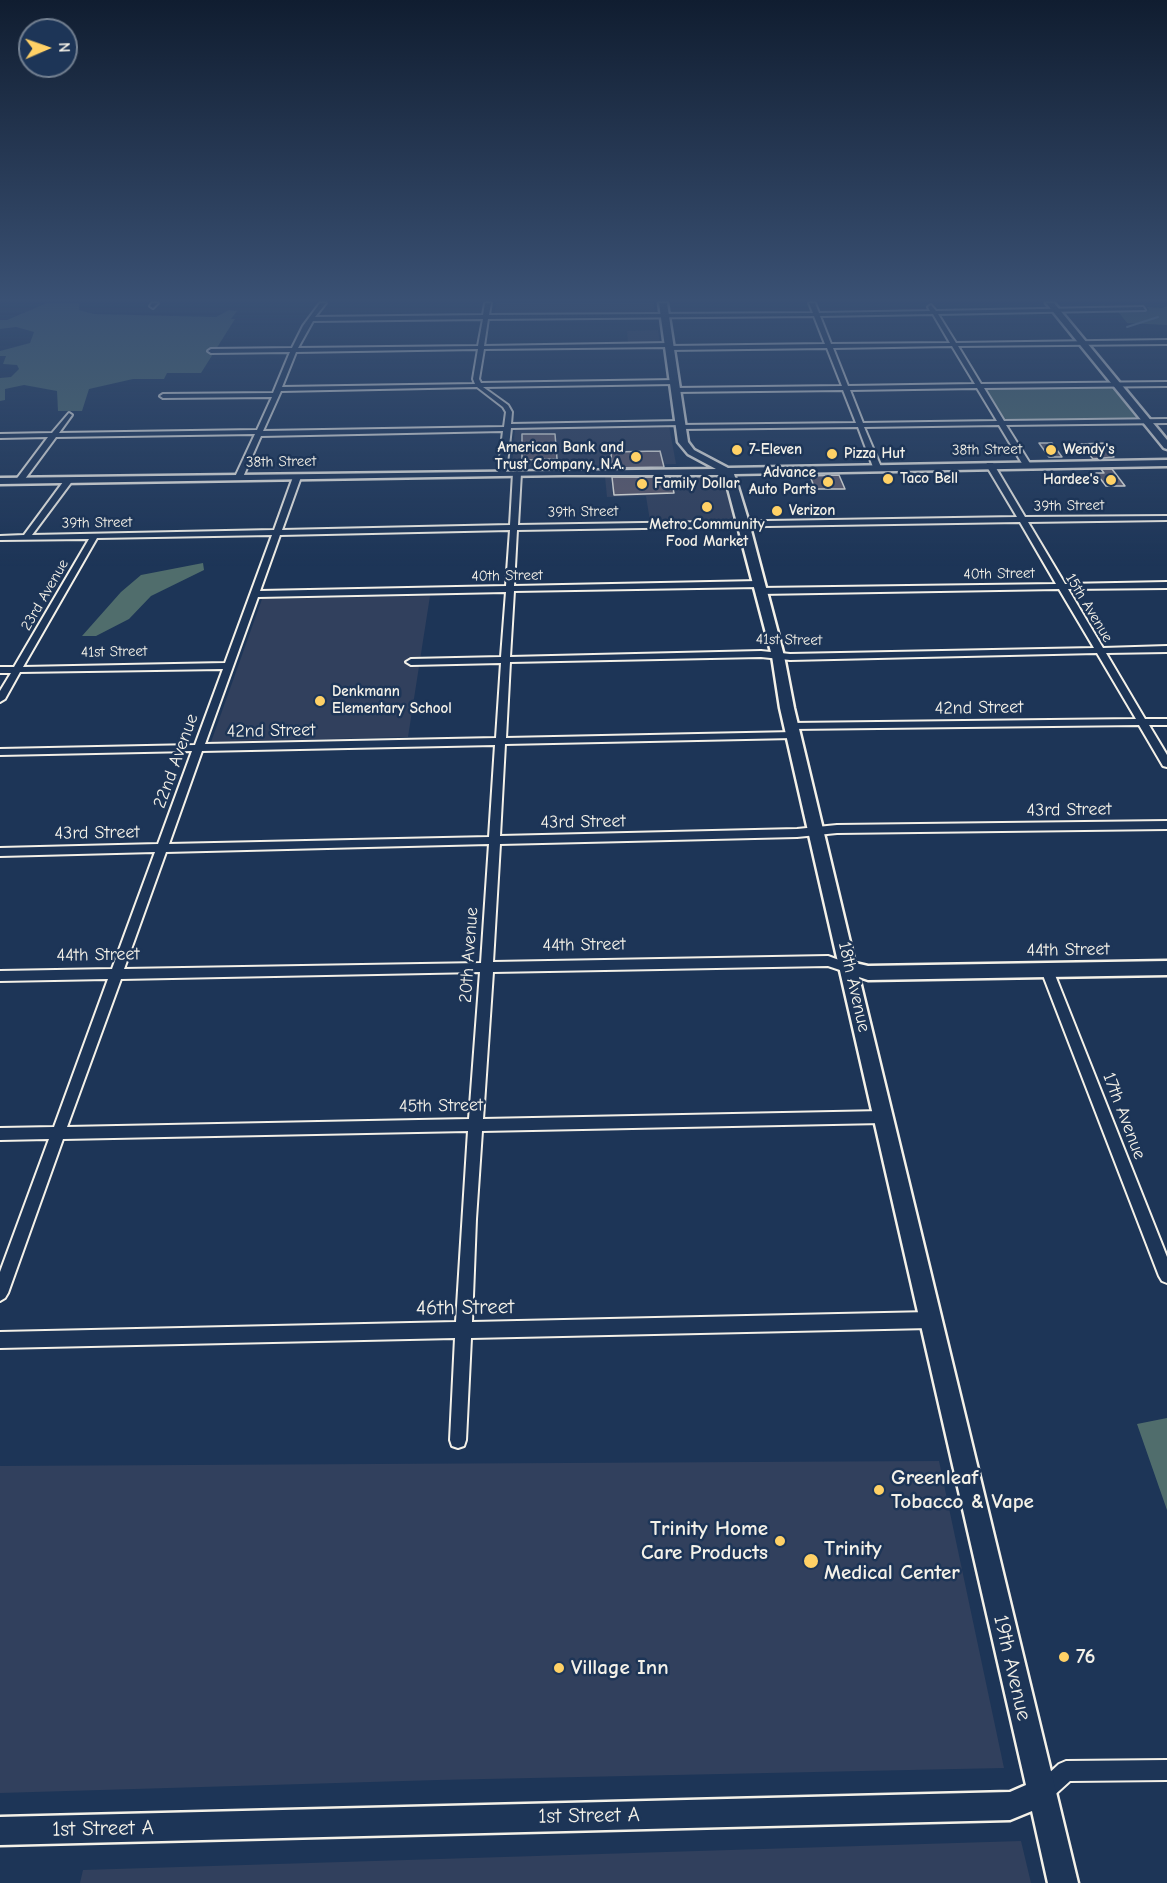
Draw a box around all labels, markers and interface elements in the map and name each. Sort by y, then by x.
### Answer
north arrow [18,18,78,78]
text: N [55,42,73,53]
place label: American Bank and Trust Company, N.A. [495,439,624,474]
street label: 38th Street [952,440,1022,460]
place label: 7-Eleven [749,441,802,459]
place label: Wendy's [1063,441,1115,459]
marker: 7-Eleven [730,443,744,457]
marker: Wendy's [1044,443,1058,457]
place label: Pizza Hut [844,445,905,463]
marker: Pizza Hut [825,447,839,461]
marker: American Bank and Trust Company, N.A. [629,450,643,464]
street label: 38th Street [246,452,316,472]
place label: Advance Auto Parts [749,464,816,499]
place label: Taco Bell [900,470,958,488]
place label: Hardee's [1043,471,1099,489]
marker: Taco Bell [881,472,895,486]
marker: Hardee's [1104,473,1118,487]
place label: Family Dollar [654,475,740,493]
marker: Advance Auto Parts [821,475,835,489]
marker: Family Dollar [635,477,649,491]
street label: 39th Street [1034,496,1104,516]
marker: Metro Community Food Market [700,500,714,514]
street label: 39th Street [548,502,618,522]
place label: Verizon [789,502,835,520]
marker: Verizon [770,504,784,518]
street label: 39th Street [62,513,132,533]
place label: Metro Community Food Market [649,516,765,551]
street label: 23rd Avenue [17,556,73,634]
street label: 40th Street [963,564,1035,584]
street label: 40th Street [471,566,543,586]
street label: 15th Avenue [1061,570,1117,646]
street label: 41st Street [756,630,822,650]
street label: 41st Street [81,642,147,662]
place label: Denkmann Elementary School [332,683,452,718]
marker: Denkmann Elementary School [313,694,327,708]
street label: 42nd Street [934,696,1024,720]
street label: 22nd Avenue [149,711,203,811]
street label: 42nd Street [226,719,316,743]
street label: 43rd Street [1026,798,1112,822]
street label: 43rd Street [540,810,626,834]
street label: 43rd Street [54,821,140,845]
street label: 20th Avenue [455,906,483,1004]
street label: 44th Street [542,933,626,957]
street label: 44th Street [1026,938,1110,962]
street label: 18th Avenue [833,940,875,1034]
street label: 44th Street [56,943,140,967]
street label: 17th Avenue [1098,1070,1150,1162]
street label: 45th Street [399,1094,483,1118]
street label: 46th Street [416,1295,514,1321]
place label: Greenleaf Tobacco & Vape [891,1465,1034,1515]
marker: Greenleaf Tobacco & Vape [872,1483,886,1497]
place label: Trinity Home Care Products [641,1516,768,1566]
marker: Trinity Home Care Products [773,1534,787,1548]
place label: Trinity Medical Center [824,1536,960,1586]
marker: Trinity Medical Center [802,1552,820,1570]
street label: 19th Avenue [988,1613,1036,1723]
place label: 76 [1076,1644,1096,1670]
marker: 76 [1057,1650,1071,1664]
place label: Village Inn [571,1655,669,1681]
marker: Village Inn [552,1661,566,1675]
street label: 1st Street A [538,1803,640,1829]
street label: 1st Street A [52,1816,154,1842]

